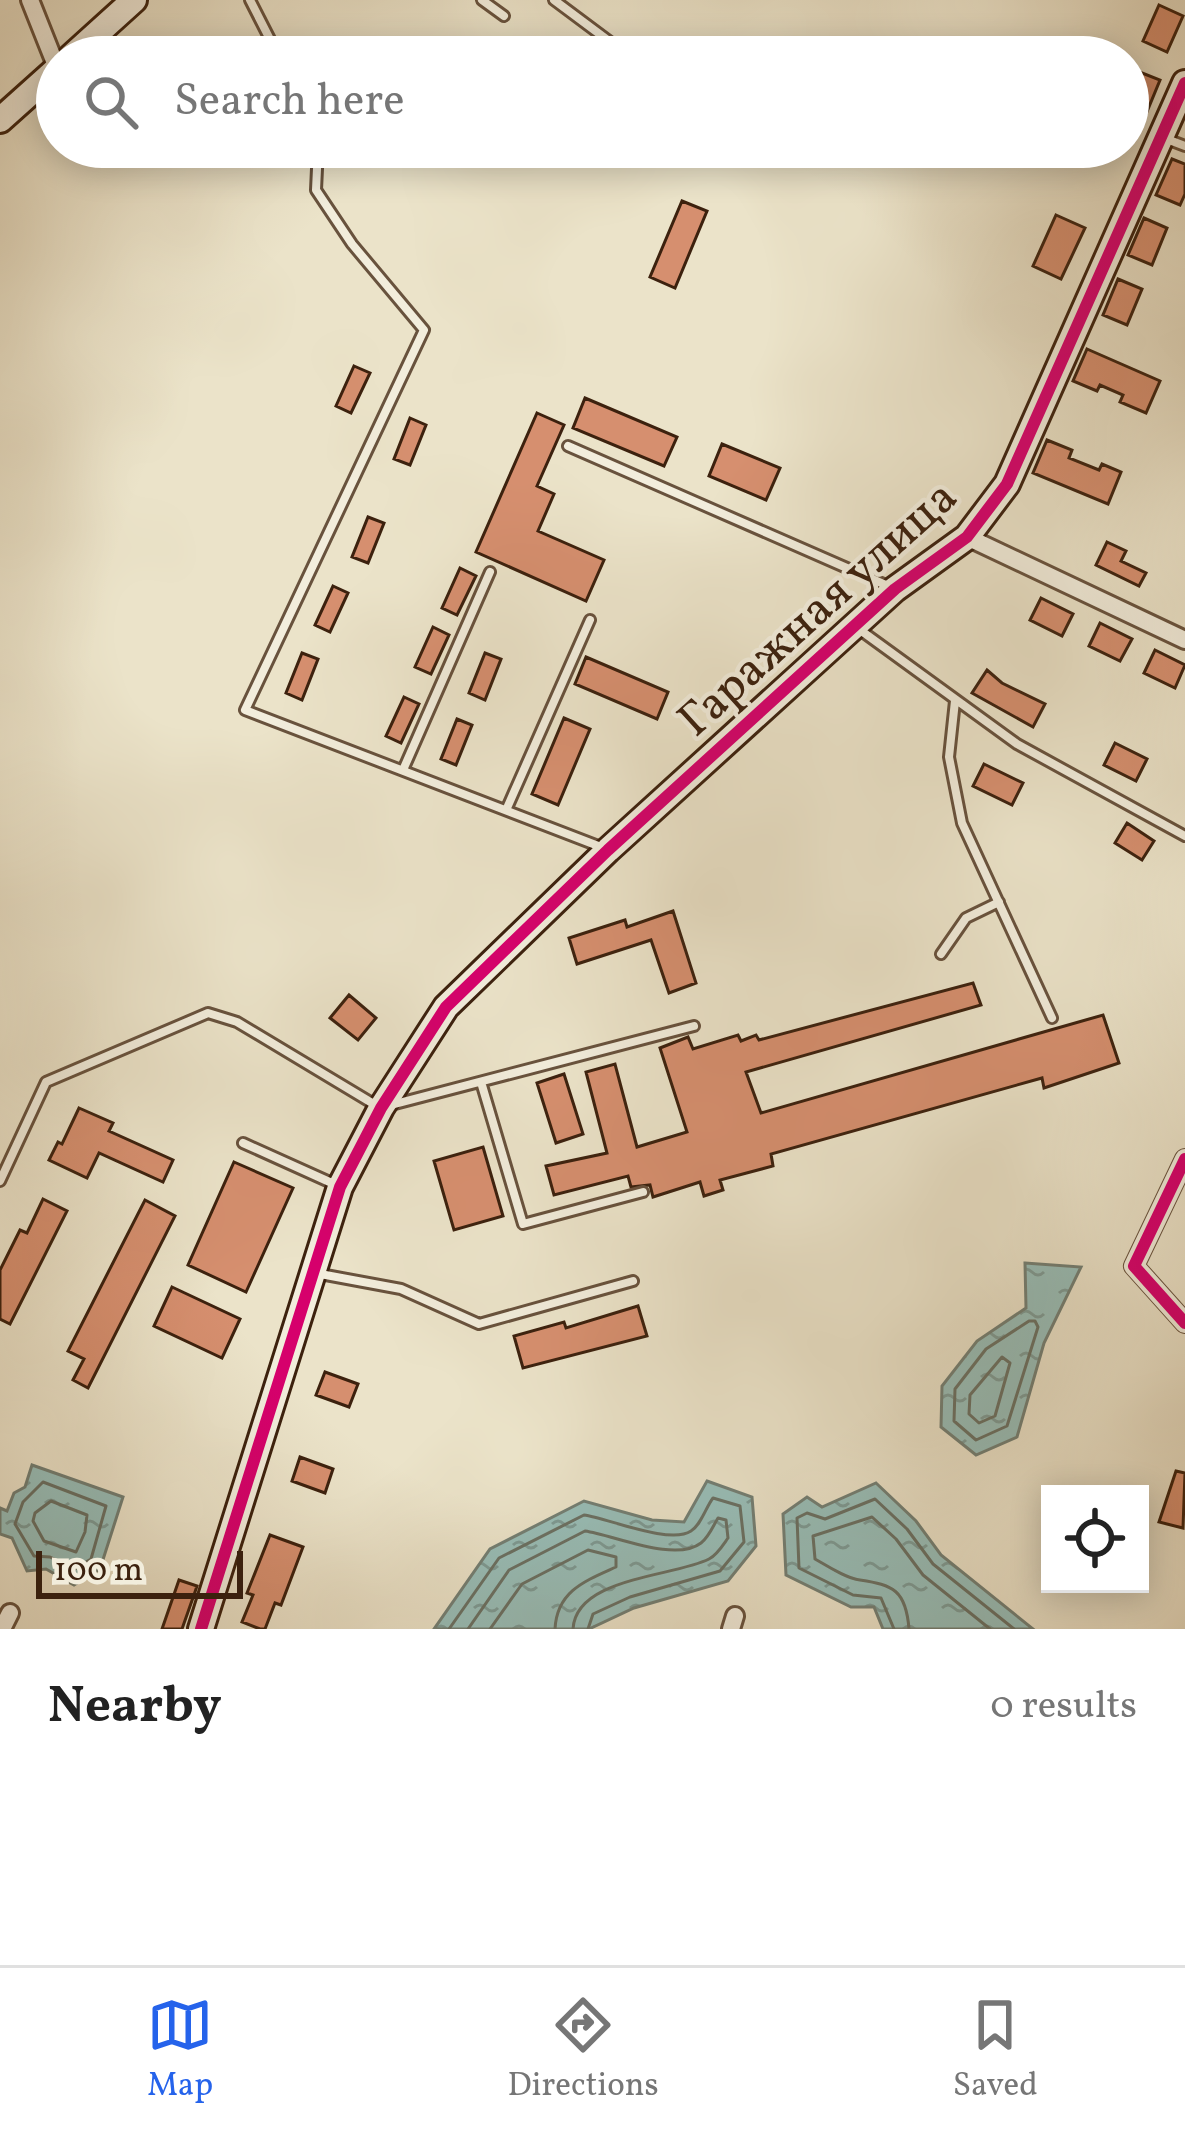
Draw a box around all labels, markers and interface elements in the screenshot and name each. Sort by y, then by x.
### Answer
search box [36,36,1149,168]
icon: search [78,69,144,135]
text: Search here [174,71,405,134]
street label: Гаражная улица [664,466,974,754]
map controls [1041,1485,1149,1593]
button: locate [1041,1485,1149,1593]
scale bar [36,1545,243,1598]
text: 100 m [54,1549,143,1595]
text: Nearby [48,1672,222,1743]
text: 0 results [990,1680,1137,1734]
tab: Map [147,1992,213,2110]
tab: Directions [507,1992,659,2110]
tab: Saved [953,1992,1038,2110]

